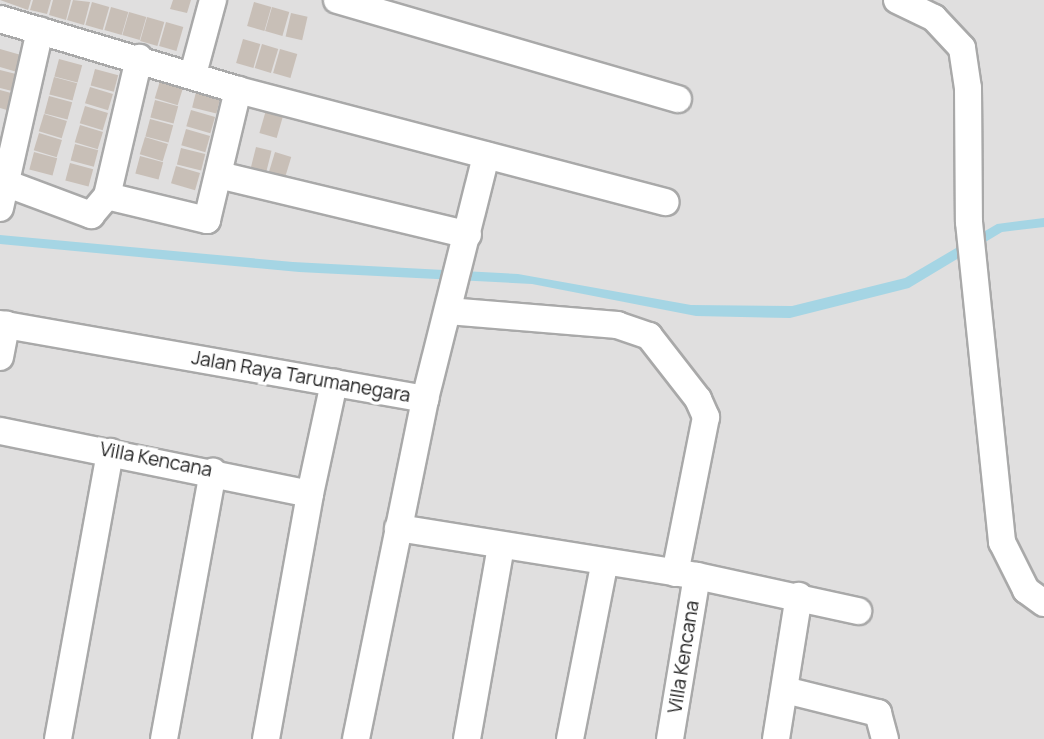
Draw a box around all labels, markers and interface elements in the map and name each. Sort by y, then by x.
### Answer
street label: Jalan Raya Tarumanegara [190,347,412,407]
street label: Villa Kencana [98,438,214,482]
street label: Villa Kencana [664,599,704,715]

